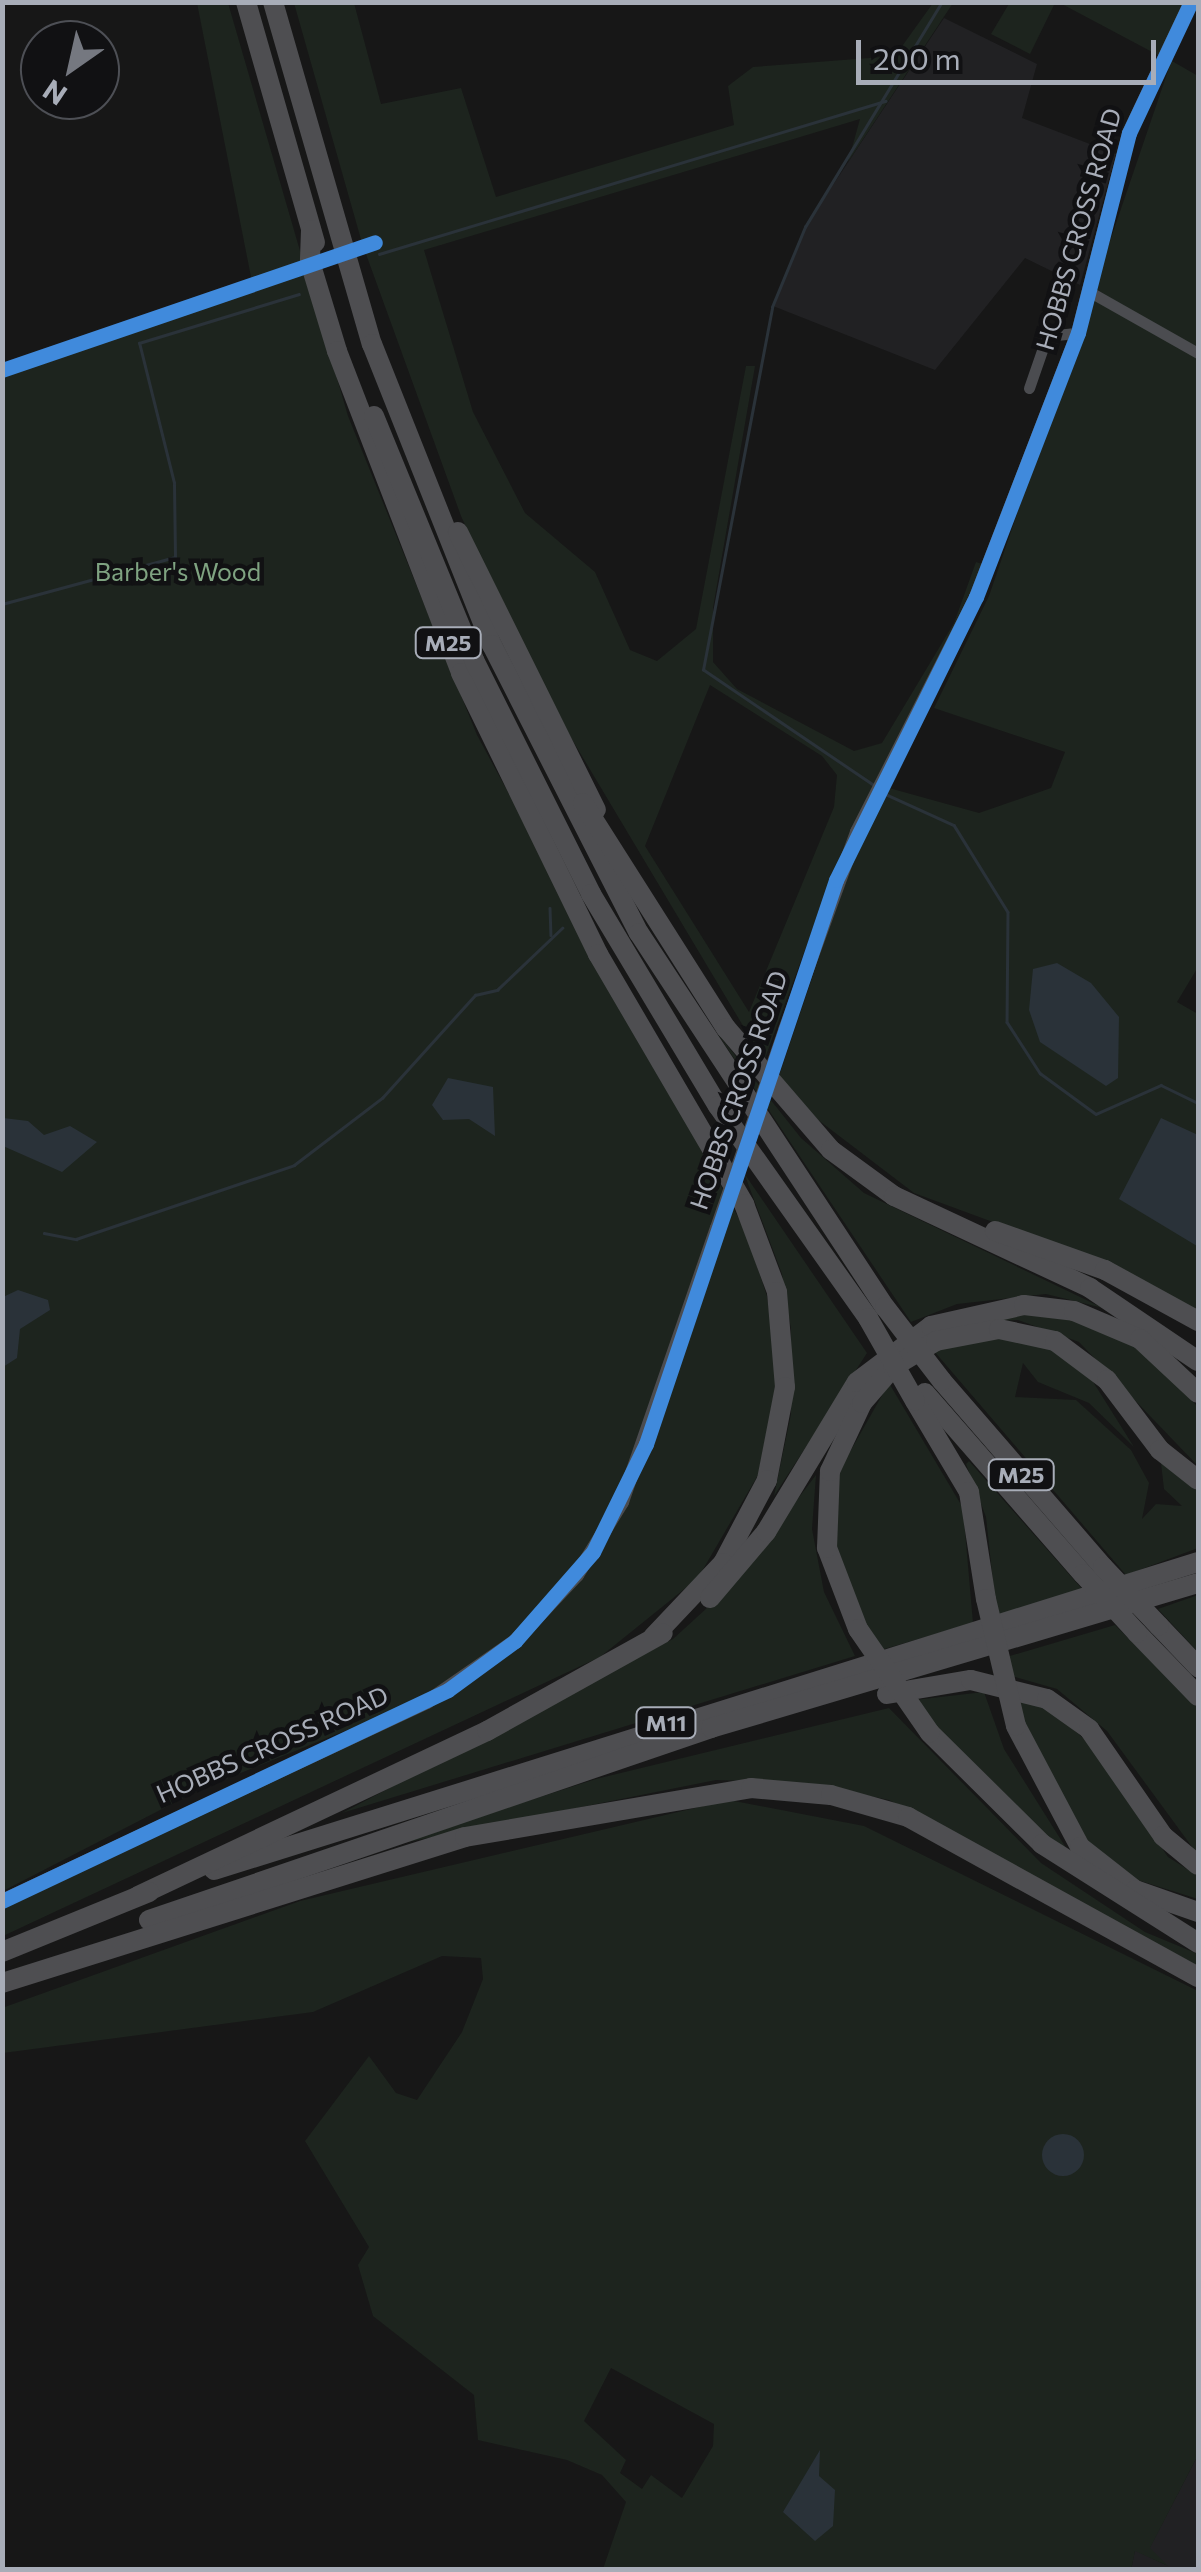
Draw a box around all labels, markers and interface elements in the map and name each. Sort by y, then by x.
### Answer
north arrow [20,20,120,120]
scale bar [861,20,1161,82]
text: 200 m [873,39,961,76]
text: N [36,73,73,113]
street label: HOBBS CROSS ROAD [1029,104,1127,354]
park label: Barber's Wood [95,556,261,586]
road number: M25 [413,626,483,660]
street label: HOBBS CROSS ROAD [683,967,793,1213]
road number: M25 [986,1458,1056,1492]
street label: HOBBS CROSS ROAD [151,1679,393,1809]
road number: M11 [634,1706,698,1740]

